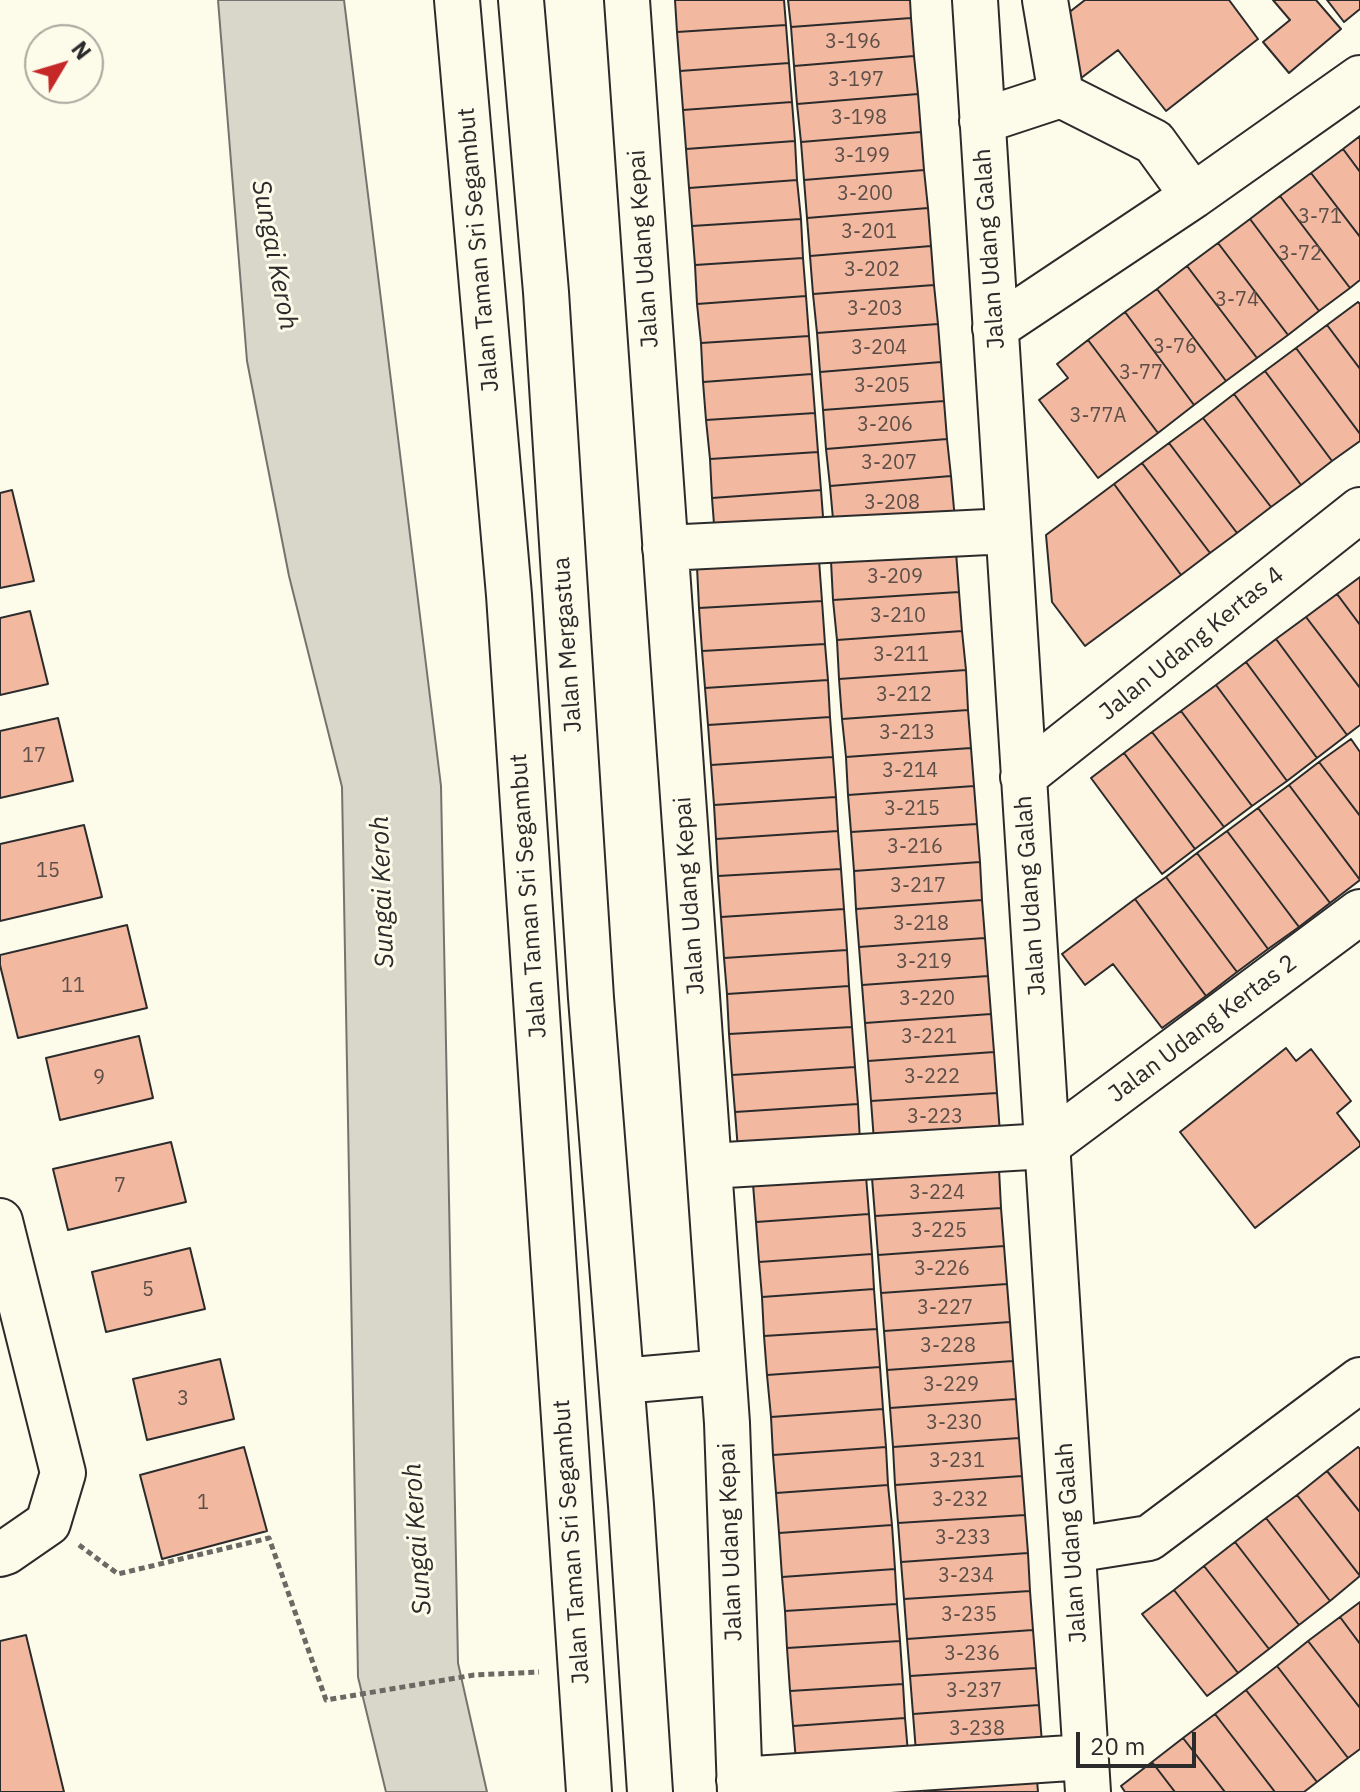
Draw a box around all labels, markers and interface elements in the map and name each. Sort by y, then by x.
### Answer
north arrow [24,24,104,104]
house number: 3-196 [825,30,881,54]
text: N [65,35,98,65]
house number: 3-197 [828,68,884,92]
house number: 3-198 [831,106,887,130]
street label: Jalan Taman Sri Segambut [452,107,506,393]
house number: 3-199 [834,144,890,168]
street label: Jalan Udang Galah [969,148,1011,350]
street label: Jalan Udang Kepai [623,149,665,349]
water label: Sungai Keroh [244,177,304,333]
house number: 3-200 [837,182,893,206]
house number: 3-71 [1298,205,1342,229]
house number: 3-201 [841,220,897,244]
house number: 3-72 [1278,242,1322,266]
house number: 3-202 [844,258,900,282]
house number: 3-74 [1215,288,1259,312]
house number: 3-203 [847,297,903,321]
house number: 3-76 [1153,335,1197,359]
house number: 3-204 [851,336,907,360]
house number: 3-77 [1119,361,1163,385]
house number: 3-205 [854,374,910,398]
house number: 3-77A [1070,404,1126,428]
house number: 3-206 [857,413,913,437]
house number: 3-207 [861,451,917,475]
house number: 3-208 [864,491,920,515]
street label: Jalan Mergastua [547,556,589,734]
street label: Jalan Udang Kertas 4 [1094,561,1290,727]
house number: 3-209 [867,565,923,589]
house number: 3-210 [870,604,926,628]
house number: 3-211 [873,643,929,667]
house number: 3-212 [876,683,932,707]
house number: 3-213 [879,721,935,745]
house number: 17 [22,744,46,768]
street label: Jalan Taman Sri Segambut [505,753,553,1039]
house number: 3-214 [882,759,938,783]
street label: Jalan Udang Galah [1010,795,1052,997]
street label: Jalan Udang Kepai [669,796,711,996]
house number: 3-215 [884,797,940,821]
water label: Sungai Keroh [365,815,401,969]
house number: 3-216 [887,835,943,859]
house number: 15 [36,859,60,883]
house number: 3-217 [890,874,946,898]
house number: 3-218 [893,912,949,936]
street label: Jalan Udang Kertas 2 [1103,949,1303,1109]
house number: 3-219 [896,950,952,974]
house number: 11 [61,974,85,998]
house number: 3-220 [899,987,955,1011]
house number: 3-221 [901,1025,957,1049]
house number: 3-222 [904,1065,960,1089]
house number: 9 [93,1066,105,1090]
house number: 3-223 [907,1105,963,1129]
house number: 7 [114,1174,126,1198]
house number: 3-224 [909,1181,965,1205]
house number: 3-225 [911,1219,967,1243]
house number: 3-226 [914,1257,970,1281]
house number: 5 [142,1278,154,1302]
house number: 3-227 [917,1296,973,1320]
house number: 3-228 [920,1334,976,1358]
house number: 3-229 [923,1373,979,1397]
house number: 3 [177,1387,189,1411]
street label: Jalan Taman Sri Segambut [548,1399,596,1685]
house number: 3-230 [926,1411,982,1435]
street label: Jalan Udang Kepai [713,1442,749,1642]
street label: Jalan Udang Galah [1051,1442,1093,1644]
house number: 3-231 [929,1449,985,1473]
water label: Sungai Keroh [397,1462,439,1616]
house number: 3-232 [932,1488,988,1512]
house number: 1 [197,1491,209,1515]
house number: 3-233 [935,1526,991,1550]
house number: 3-234 [938,1564,994,1588]
house number: 3-235 [941,1603,997,1627]
house number: 3-236 [944,1642,1000,1666]
house number: 3-237 [946,1679,1002,1703]
scale bar [1080,1716,1200,1766]
house number: 3-238 [949,1717,1005,1741]
text: 20 m [1090,1730,1145,1762]

